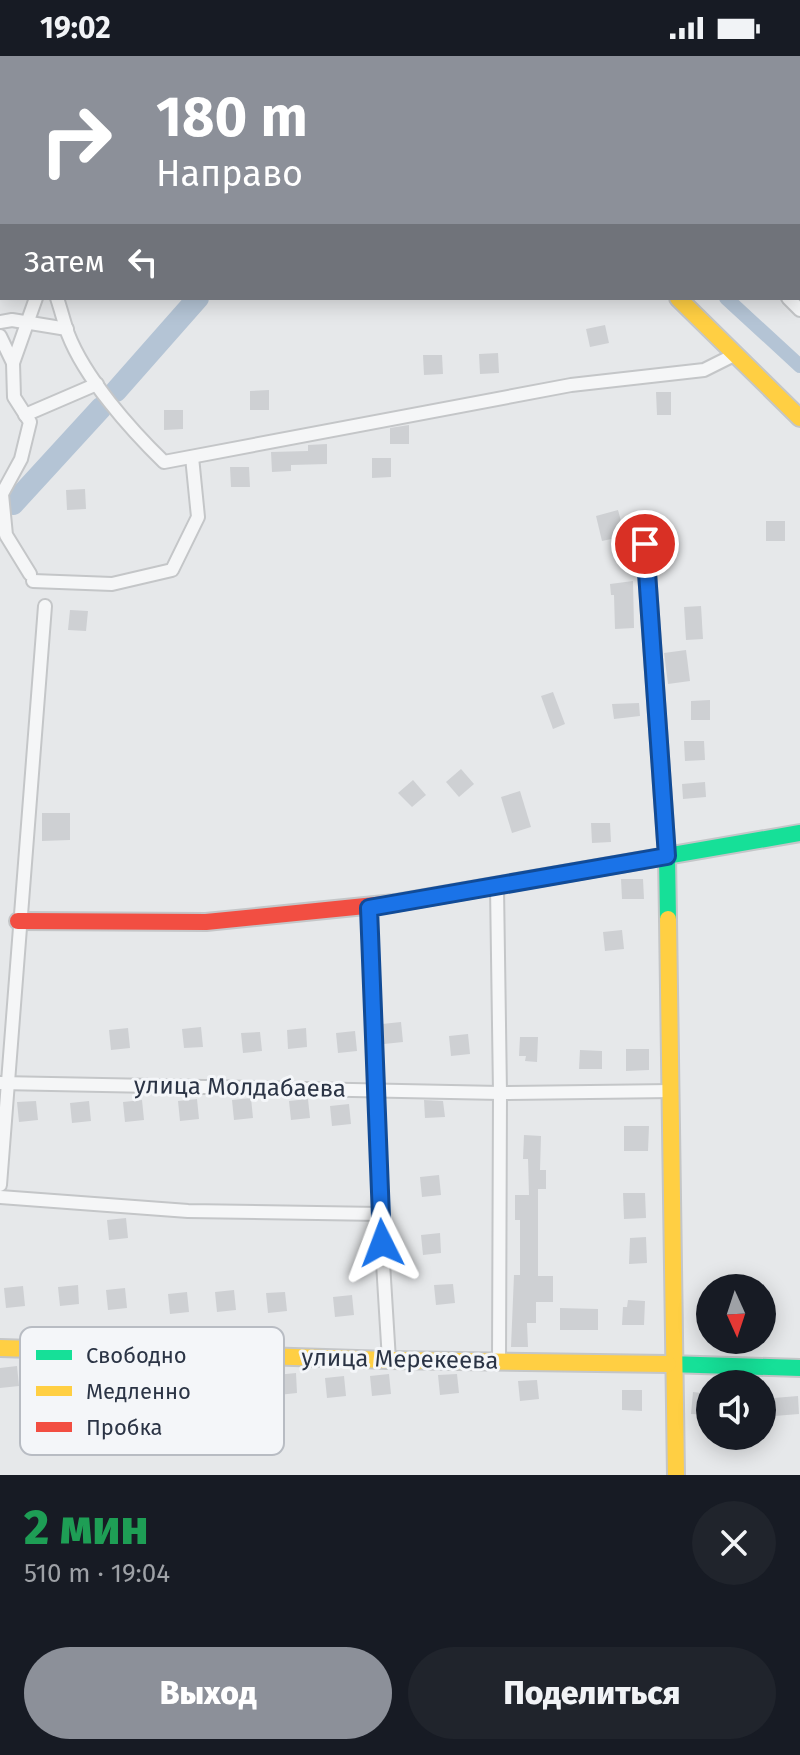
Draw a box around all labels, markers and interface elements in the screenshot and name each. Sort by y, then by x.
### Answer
text: 19:02 [40,10,111,46]
text: 180 m [156,84,308,151]
icon: right [24,88,128,192]
text: Направо [156,152,303,196]
icon: left [121,240,165,284]
text: Затем [24,244,105,280]
pin [611,510,679,578]
icon: arrive [623,522,667,566]
street label: улица Молдабаева [134,1071,346,1103]
position arrow [340,1201,424,1285]
north arrow [696,1274,776,1354]
map controls [696,1274,776,1450]
legend [20,1327,284,1455]
text: Свободно [86,1342,187,1369]
street label: улица Мерекеева [301,1343,499,1375]
button: sound [696,1370,776,1450]
text: Медленно [86,1378,191,1405]
text: Пробка [86,1414,163,1441]
text: 2 мин [24,1499,149,1557]
button: close [692,1501,776,1585]
text: 510 m · 19:04 [24,1558,170,1589]
button: Выход [24,1647,392,1739]
button: Поделиться [408,1647,776,1739]

